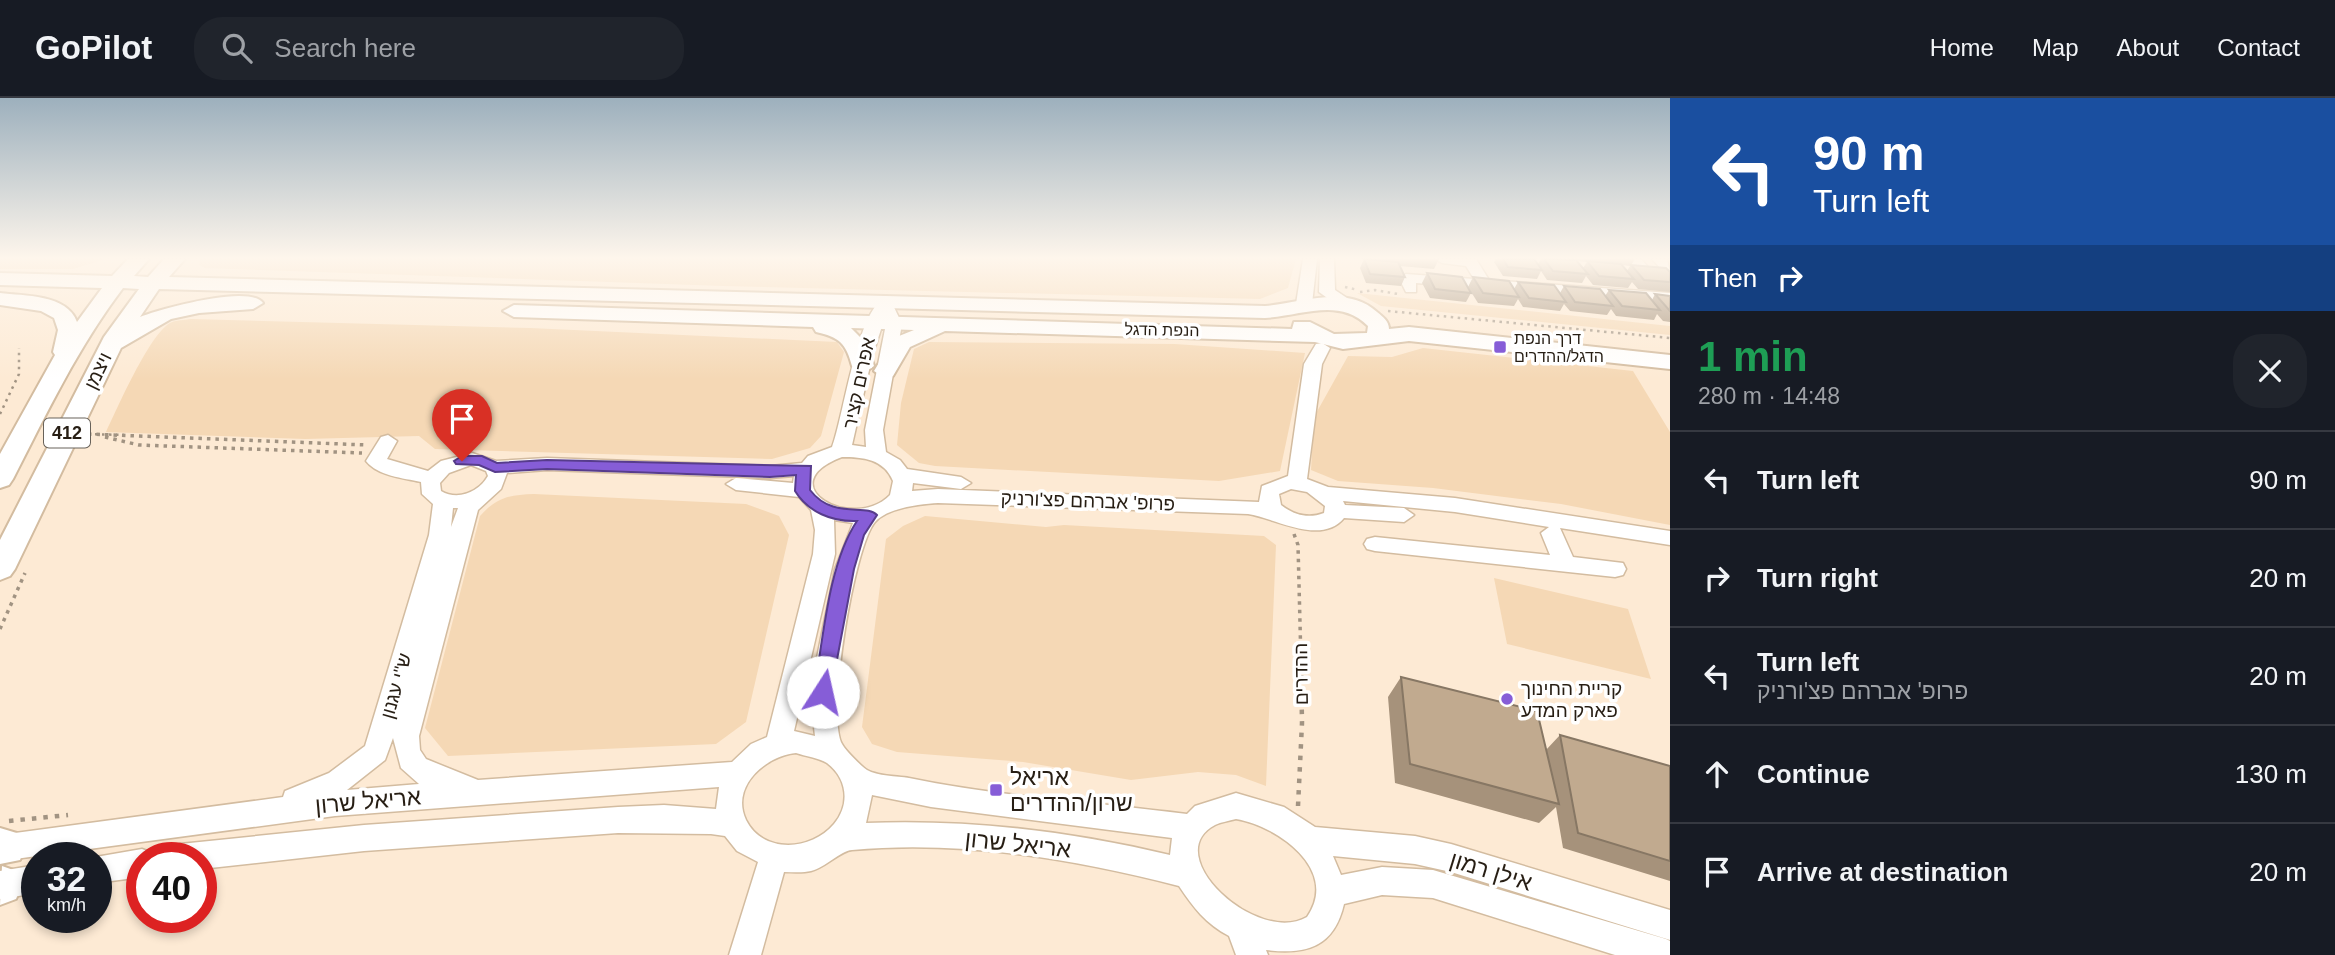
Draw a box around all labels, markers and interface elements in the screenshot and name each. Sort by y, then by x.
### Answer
search box [194,17,684,80]
text: GoPilot [35,29,152,66]
icon: search [218,29,256,67]
text: Search here [274,33,416,63]
text: Home [1930,34,1994,61]
text: Map [2032,34,2079,61]
text: About [2117,34,2179,61]
text: Contact [2217,34,2300,61]
icon: left [1698,126,1789,217]
text: 90 m [1813,126,1925,180]
text: Turn left [1813,183,1929,219]
icon: right [1771,259,1809,297]
text: Then [1698,263,1757,293]
street label: הנפת הדגל [1124,321,1200,339]
place label: דרך הנפת הדגל/ההדרים [1514,330,1604,365]
text: 1 min [1698,333,1808,380]
button: close [2233,334,2307,408]
street label: אפרים קציר [839,335,879,431]
marker: דרך הנפת הדגל/ההדרים [1492,339,1508,355]
street label: ויצמן [80,349,116,393]
text: 280 m · 14:48 [1698,383,1840,409]
pin [432,389,492,461]
icon: arrive [443,400,481,438]
road number: 412 [44,418,90,447]
icon: left [1698,461,1736,499]
text: Turn left [1757,465,1859,495]
text: 90 m [2249,465,2307,495]
street label: פרופ' אברהם פצ'ורניק [1000,487,1176,515]
icon: right [1698,559,1736,597]
text: Turn right [1757,563,1878,593]
text: 20 m [2249,563,2307,593]
street label: ההדרים [1290,643,1312,705]
text: Turn left [1757,647,1859,677]
street label: ש"י עגנון [377,651,415,721]
position arrow [786,655,860,729]
icon: left [1698,657,1736,695]
text: 20 m [2249,661,2307,691]
place label: קריית החינוך פארק המדע [1521,678,1622,721]
text: פרופ' אברהם פצ'ורניק [1757,678,1968,704]
marker: קריית החינוך פארק המדע [1499,691,1515,707]
icon: ahead [1698,755,1736,793]
text: Continue [1757,759,1870,789]
text: 130 m [2235,759,2307,789]
place label: אריאל שרון/ההדרים [1010,764,1133,816]
marker: אריאל שרון/ההדרים [988,782,1004,798]
street label: אריאל שרון [314,783,423,819]
street label: אריאל שרון [964,826,1073,863]
speed limit sign: 40 [126,842,217,933]
street label: אילן רמון [1447,846,1536,896]
icon: arrive [1698,853,1736,891]
text: Arrive at destination [1757,857,2008,887]
text: 20 m [2249,857,2307,887]
text: 32 [47,859,86,898]
text: km/h [47,895,86,915]

